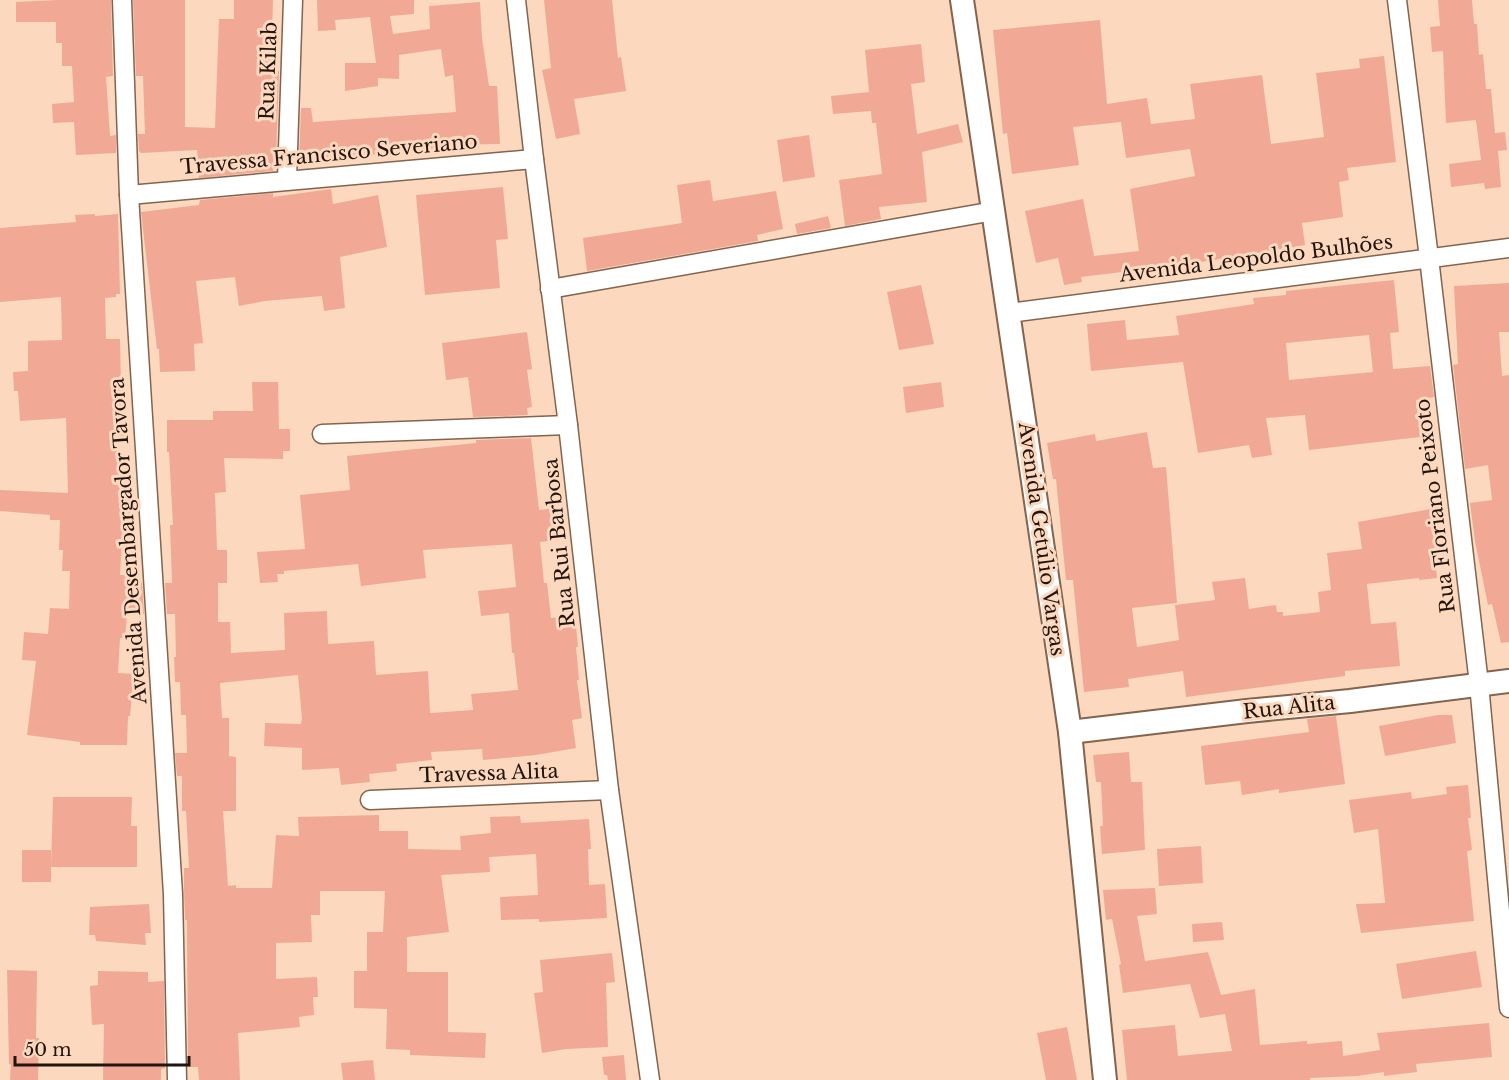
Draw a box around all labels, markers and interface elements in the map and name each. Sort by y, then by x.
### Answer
street label: Rua Kilab [254,21,282,121]
street label: Travessa Francisco Severiano [179,129,479,179]
street label: Avenida Leopoldo Bulhões [1117,229,1394,287]
street label: Avenida Desembargador Tavora [105,376,151,706]
street label: Rua Floriano Peixoto [1410,397,1460,615]
street label: Avenida Getúlio Vargas [1014,420,1070,657]
street label: Rua Rui Barbosa [538,456,580,629]
street label: Rua Alita [1242,690,1337,724]
street label: Travessa Alita [419,759,560,787]
scale bar [15,1029,189,1067]
text: 50 m [24,1039,72,1061]

